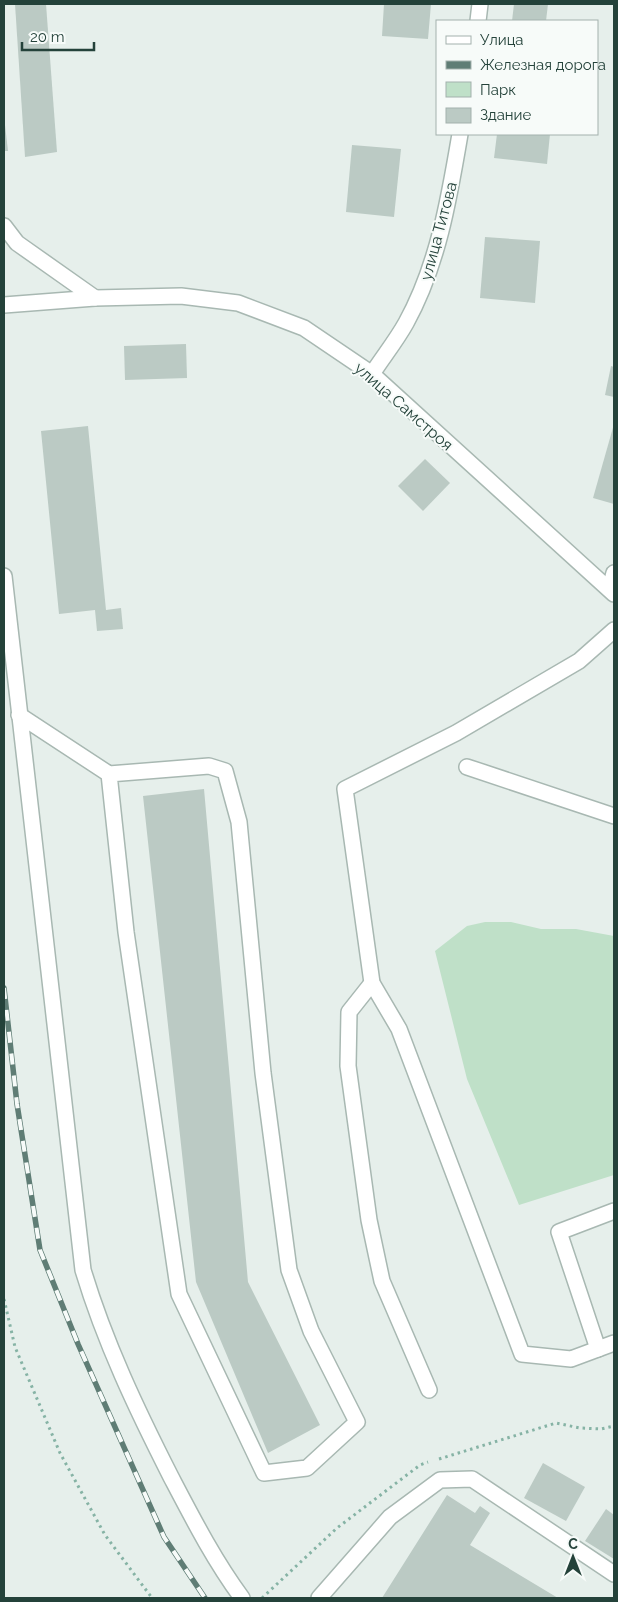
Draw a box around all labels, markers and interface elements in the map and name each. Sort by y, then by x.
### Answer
scale bar [22,20,95,52]
legend [436,20,598,135]
text: 20 m [30,28,65,46]
text: Улица [480,31,524,49]
text: Железная дорога [480,56,606,74]
text: Парк [480,81,516,99]
text: Здание [480,106,532,124]
street label: улица Титова [416,180,461,282]
street label: улица Самстроя [351,358,457,454]
north arrow [548,1532,598,1582]
text: С [568,1536,578,1552]

